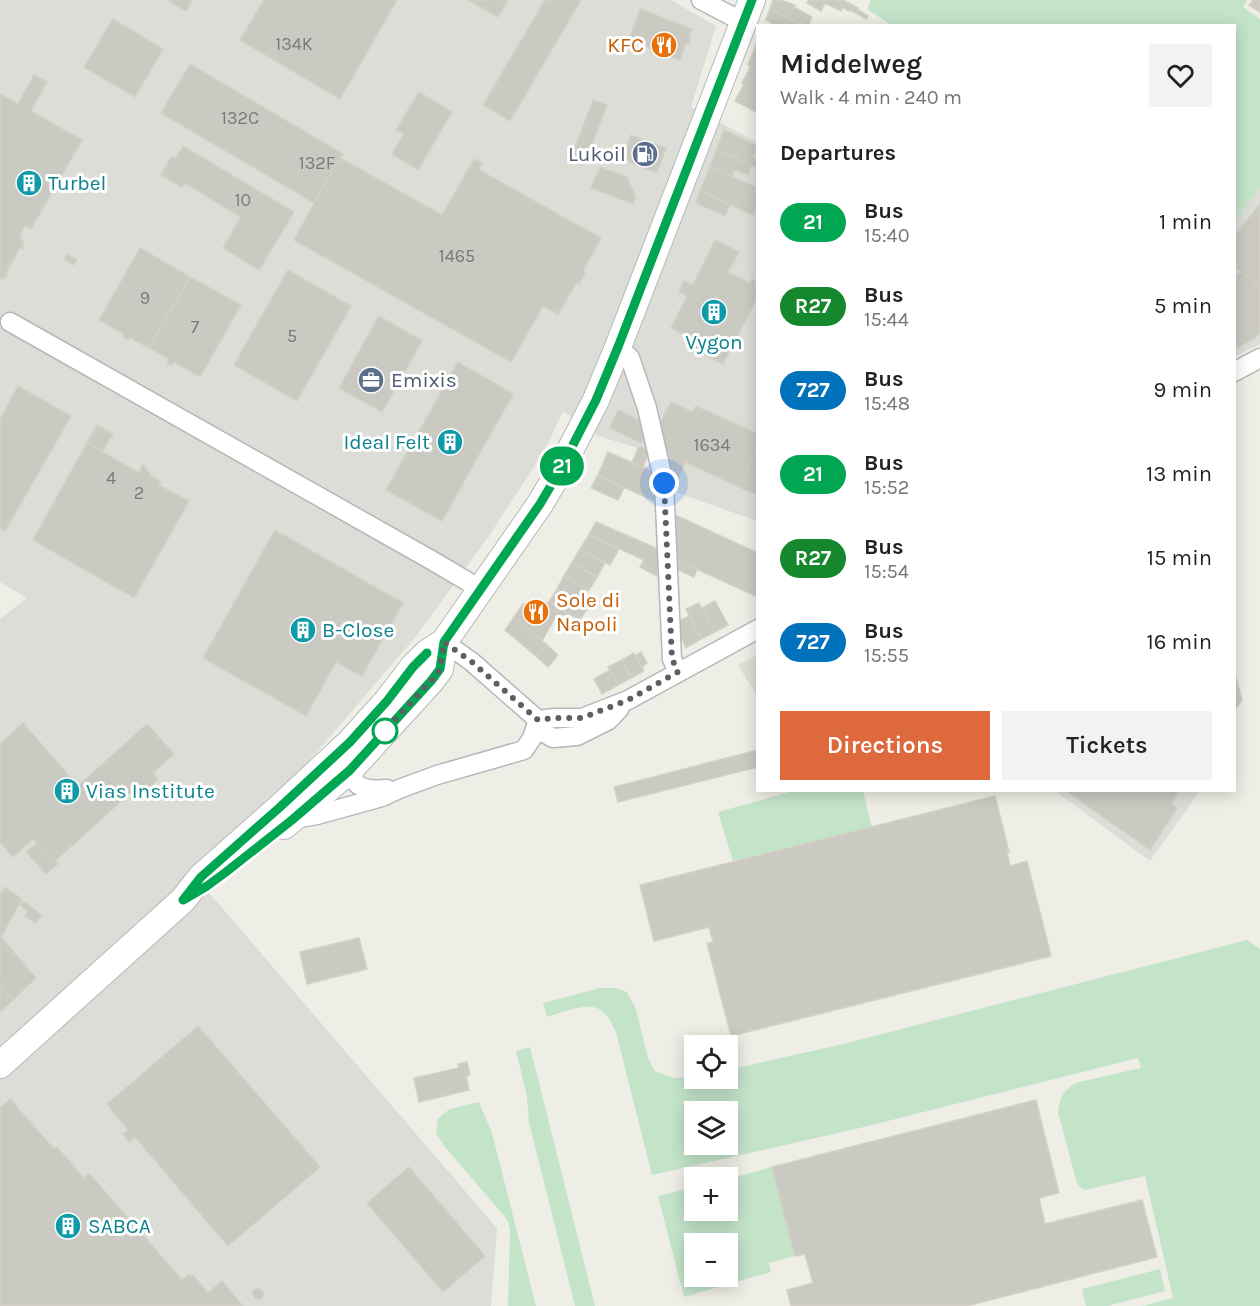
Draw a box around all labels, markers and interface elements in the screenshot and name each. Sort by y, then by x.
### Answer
restaurant icon: KFC [649,30,679,60]
house number: 134K [275,33,313,55]
place label: KFC [607,33,644,57]
button: heart [1149,44,1212,107]
text: Middelweg [780,47,922,80]
text: Walk · 4 min · 240 m [780,86,962,109]
house number: 132C [221,107,259,129]
fuel station icon: Lukoil [630,139,660,169]
text: Departures [780,140,896,166]
place label: Lukoil [568,142,626,166]
house number: 132F [299,152,335,174]
building icon: Turbel [14,168,44,198]
place label: Turbel [48,171,106,195]
house number: 10 [235,189,251,211]
text: Bus [864,198,904,224]
text: 1 min [1159,209,1212,235]
text: 21 [803,210,823,234]
text: 15:40 [864,224,910,247]
house number: 1465 [439,245,475,267]
text: Bus [864,282,904,308]
house number: 9 [140,287,150,309]
text: 5 min [1154,293,1212,319]
text: R27 [795,294,831,318]
building icon: Vygon [699,297,729,327]
text: 15:44 [864,308,909,331]
house number: 7 [191,316,200,338]
house number: 5 [287,325,297,347]
place label: Vygon [685,330,743,354]
office icon: Emixis [356,365,386,395]
text: Bus [864,366,904,392]
place label: Emixis [391,368,457,392]
text: 9 min [1154,377,1212,403]
text: 727 [796,378,830,402]
text: 15:48 [864,392,910,415]
building icon: Ideal Felt [435,427,465,457]
place label: Ideal Felt [343,430,430,454]
house number: 1634 [694,434,730,456]
line badge: 21 [535,446,589,486]
text: Bus [864,450,904,476]
text: 21 [552,454,572,478]
text: 13 min [1146,461,1212,487]
text: 21 [803,462,823,486]
house number: 4 [106,467,116,489]
your location [649,468,679,498]
text: 15:52 [864,476,909,499]
house number: 2 [134,482,144,504]
text: Bus [864,534,904,560]
text: 15 min [1147,545,1212,571]
text: R27 [795,546,831,570]
text: 15:54 [864,560,909,583]
place label: Sole di Napoli [556,588,621,636]
restaurant icon: Sole di Napoli [521,597,551,627]
building icon: B-Close [288,615,318,645]
place label: B-Close [322,618,394,642]
text: Bus [864,618,904,644]
text: 16 min [1146,629,1212,655]
text: 727 [796,630,830,654]
text: 15:55 [864,644,909,667]
button: Directions [780,711,990,780]
button: Tickets [1002,711,1212,780]
unlabelled marker [372,718,398,744]
building icon: Vias Institute [52,776,82,806]
place label: Vias Institute [86,779,215,803]
map controls [684,1035,738,1287]
button: locate [684,1035,738,1089]
button: layers [684,1101,738,1155]
button: + [684,1167,738,1221]
building icon: SABCA [53,1211,83,1241]
place label: SABCA [88,1214,151,1238]
button: − [684,1233,738,1287]

